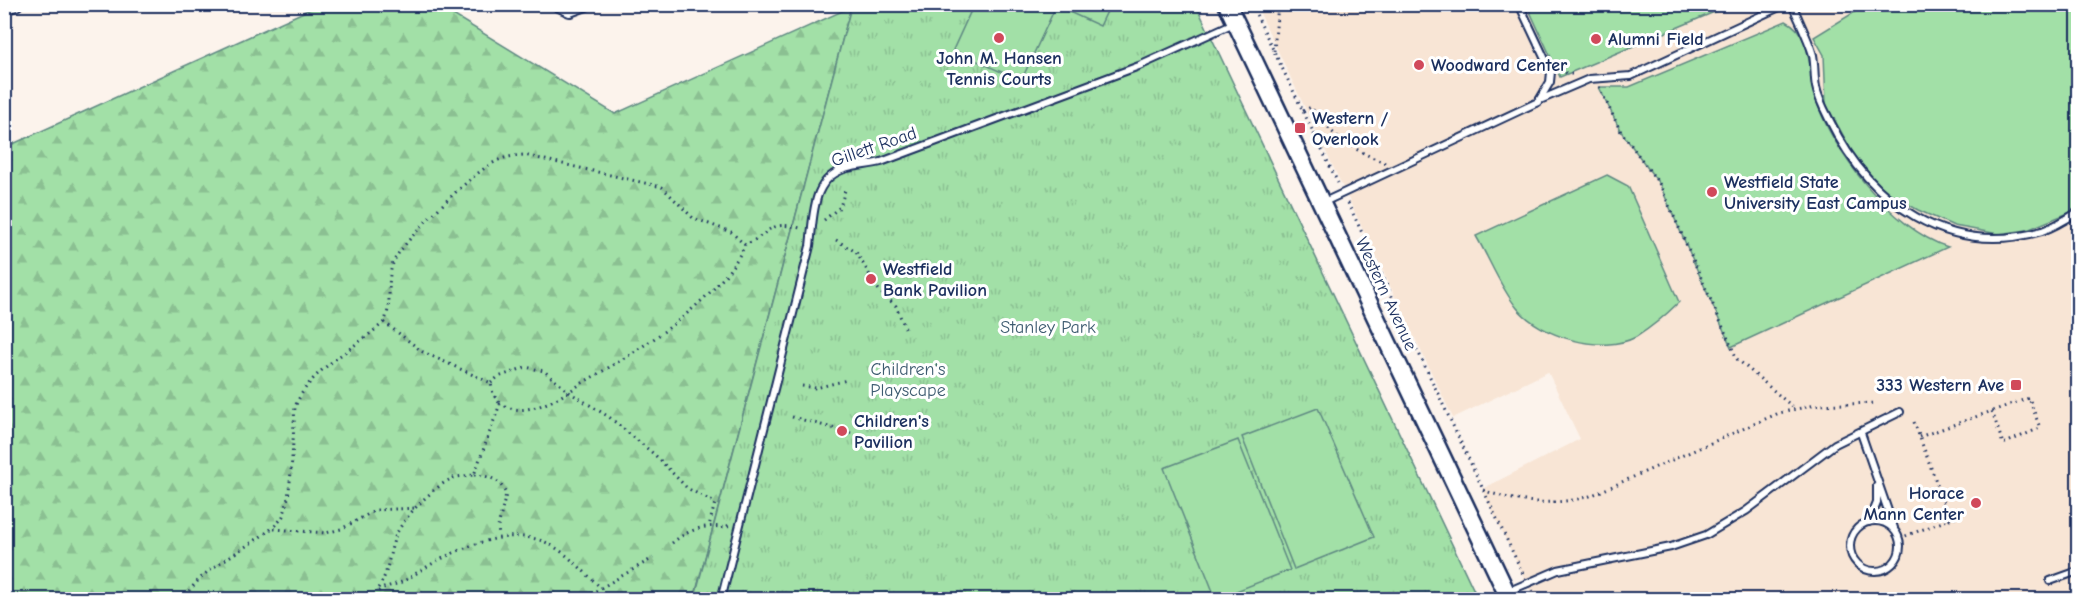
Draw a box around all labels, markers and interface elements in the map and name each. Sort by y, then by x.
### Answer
place label: Alumni Field [1608,29,1704,50]
marker: John M. Hansen Tennis Courts [992,31,1006,45]
marker: Alumni Field [1589,32,1603,46]
place label: John M. Hansen Tennis Courts [936,48,1062,90]
place label: Woodward Center [1431,55,1568,76]
marker: Woodward Center [1412,58,1426,72]
place label: Western / Overlook [1312,108,1389,150]
marker: Western / Overlook [1293,121,1307,135]
street label: Gillett Road [828,123,920,171]
place label: Westfield State University East Campus [1724,172,1907,214]
marker: Westfield State University East Campus [1705,185,1719,199]
street label: Western Avenue [1351,234,1421,354]
place label: Westfield Bank Pavilion [883,259,987,301]
marker: Westfield Bank Pavilion [864,272,878,286]
park label: Stanley Park [1000,317,1096,338]
park label: Children's Playscape [870,359,946,401]
place label: 333 Western Ave [1876,375,2004,396]
marker: 333 Western Ave [2009,378,2023,392]
place label: Children's Pavilion [854,411,929,453]
marker: Children's Pavilion [835,424,849,438]
place label: Horace Mann Center [1863,483,1965,525]
marker: Horace Mann Center [1969,496,1983,510]

